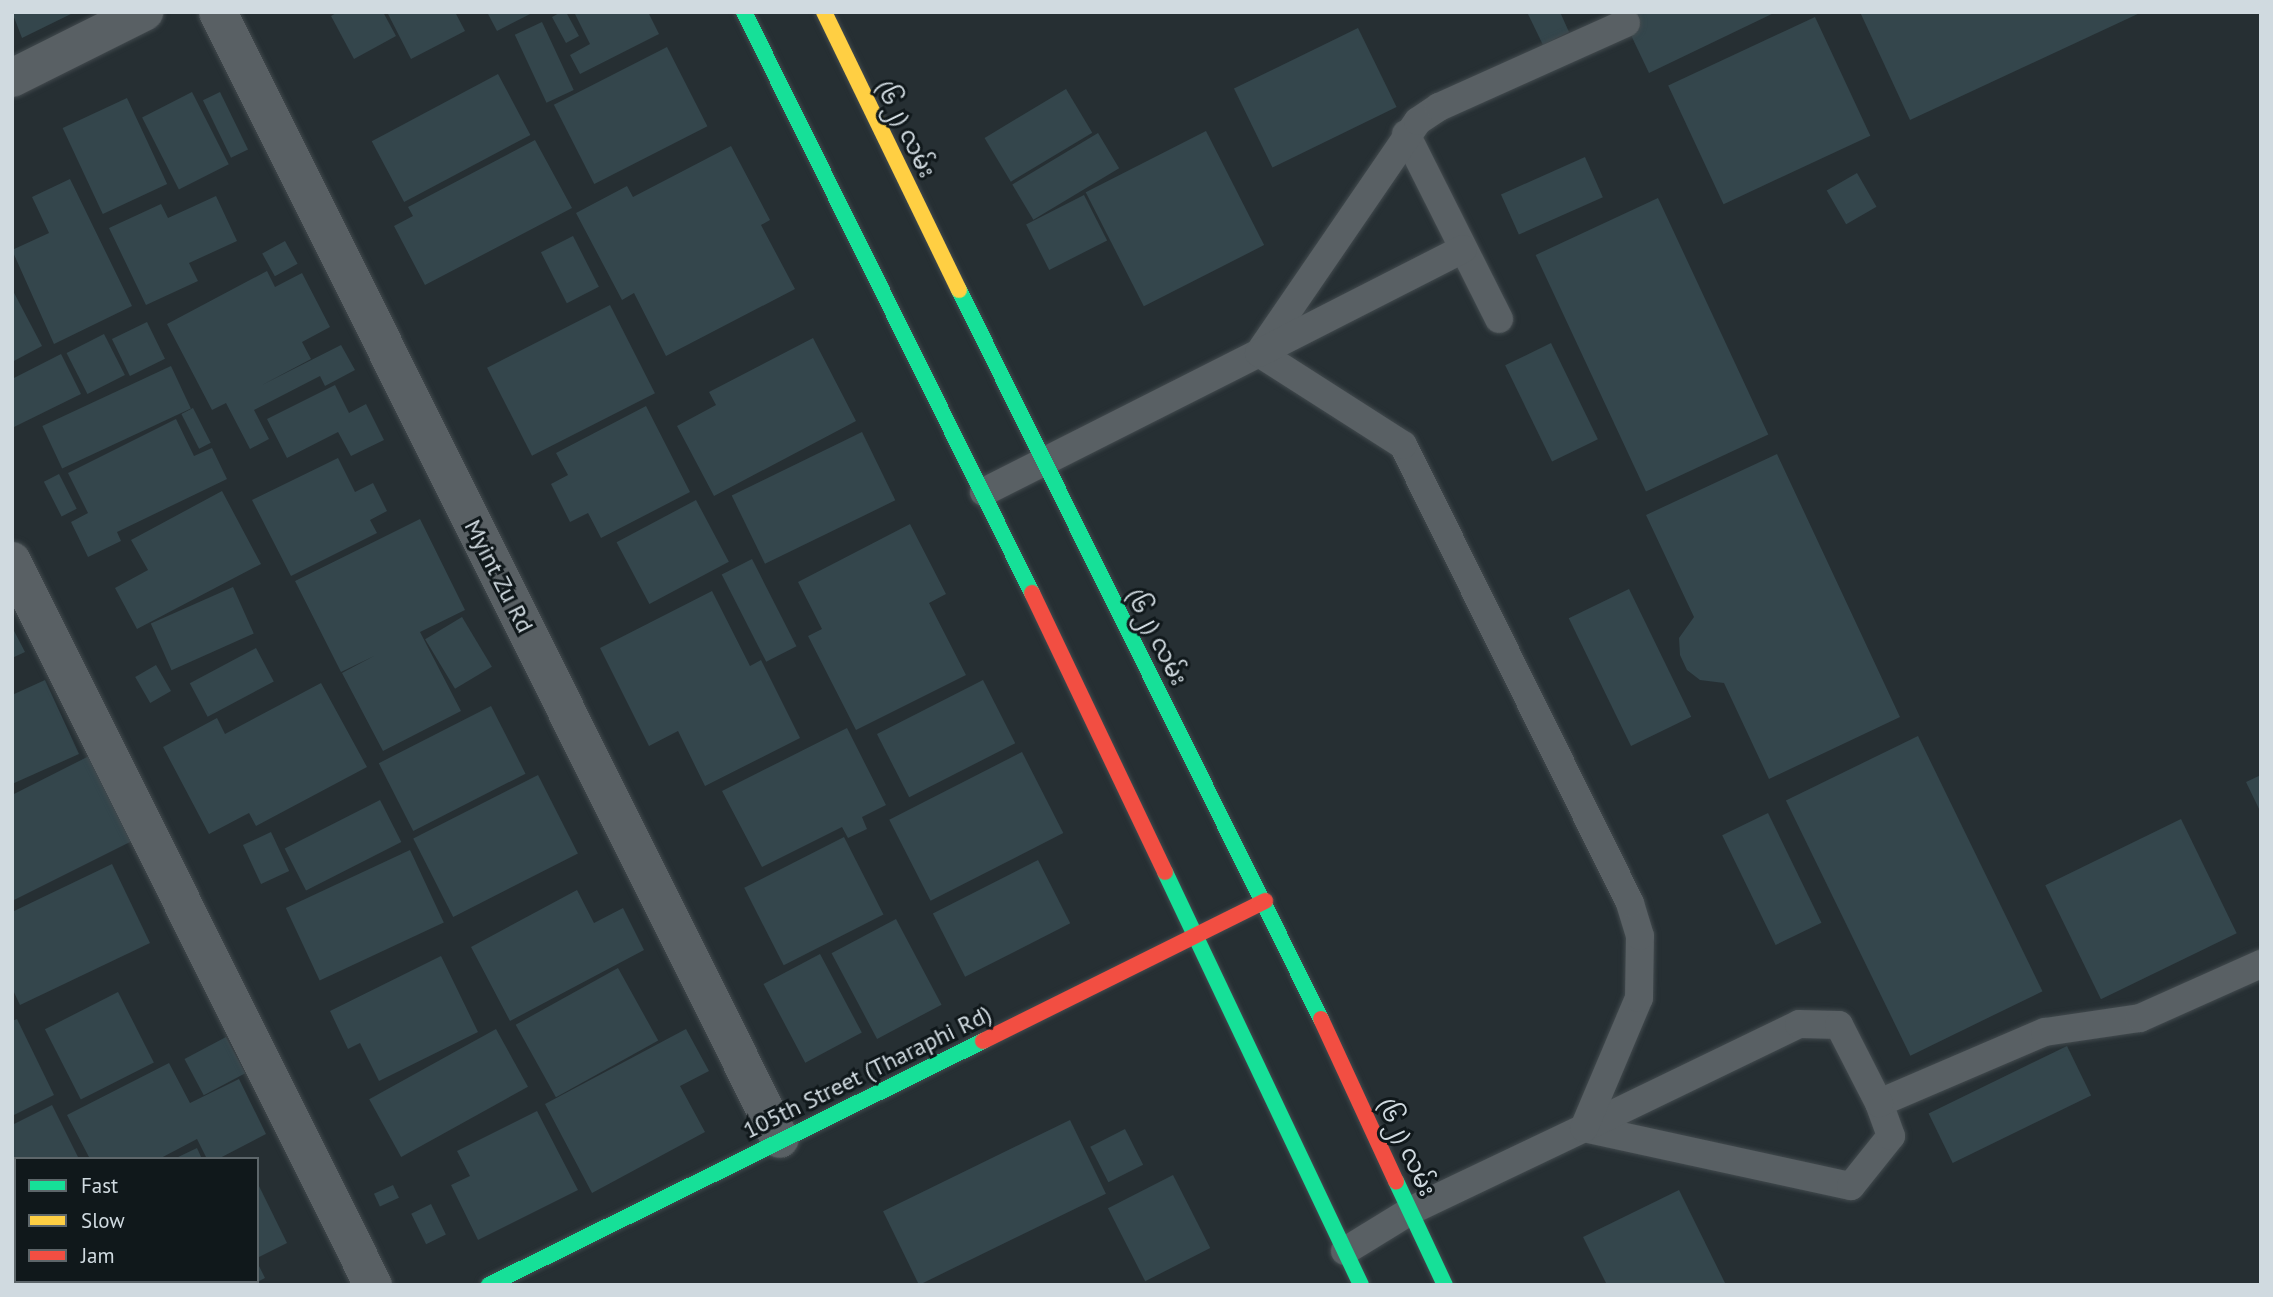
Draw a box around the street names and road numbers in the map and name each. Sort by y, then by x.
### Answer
street label: (၆၂) လမ်း [870,76,942,182]
street label: Myint Zu Rd [458,515,540,637]
street label: (၆၂) လမ်း [1120,584,1194,690]
street label: 105th Street (Tharaphi Rd) [738,999,996,1145]
street label: (၆၂) လမ်း [1372,1093,1442,1201]

